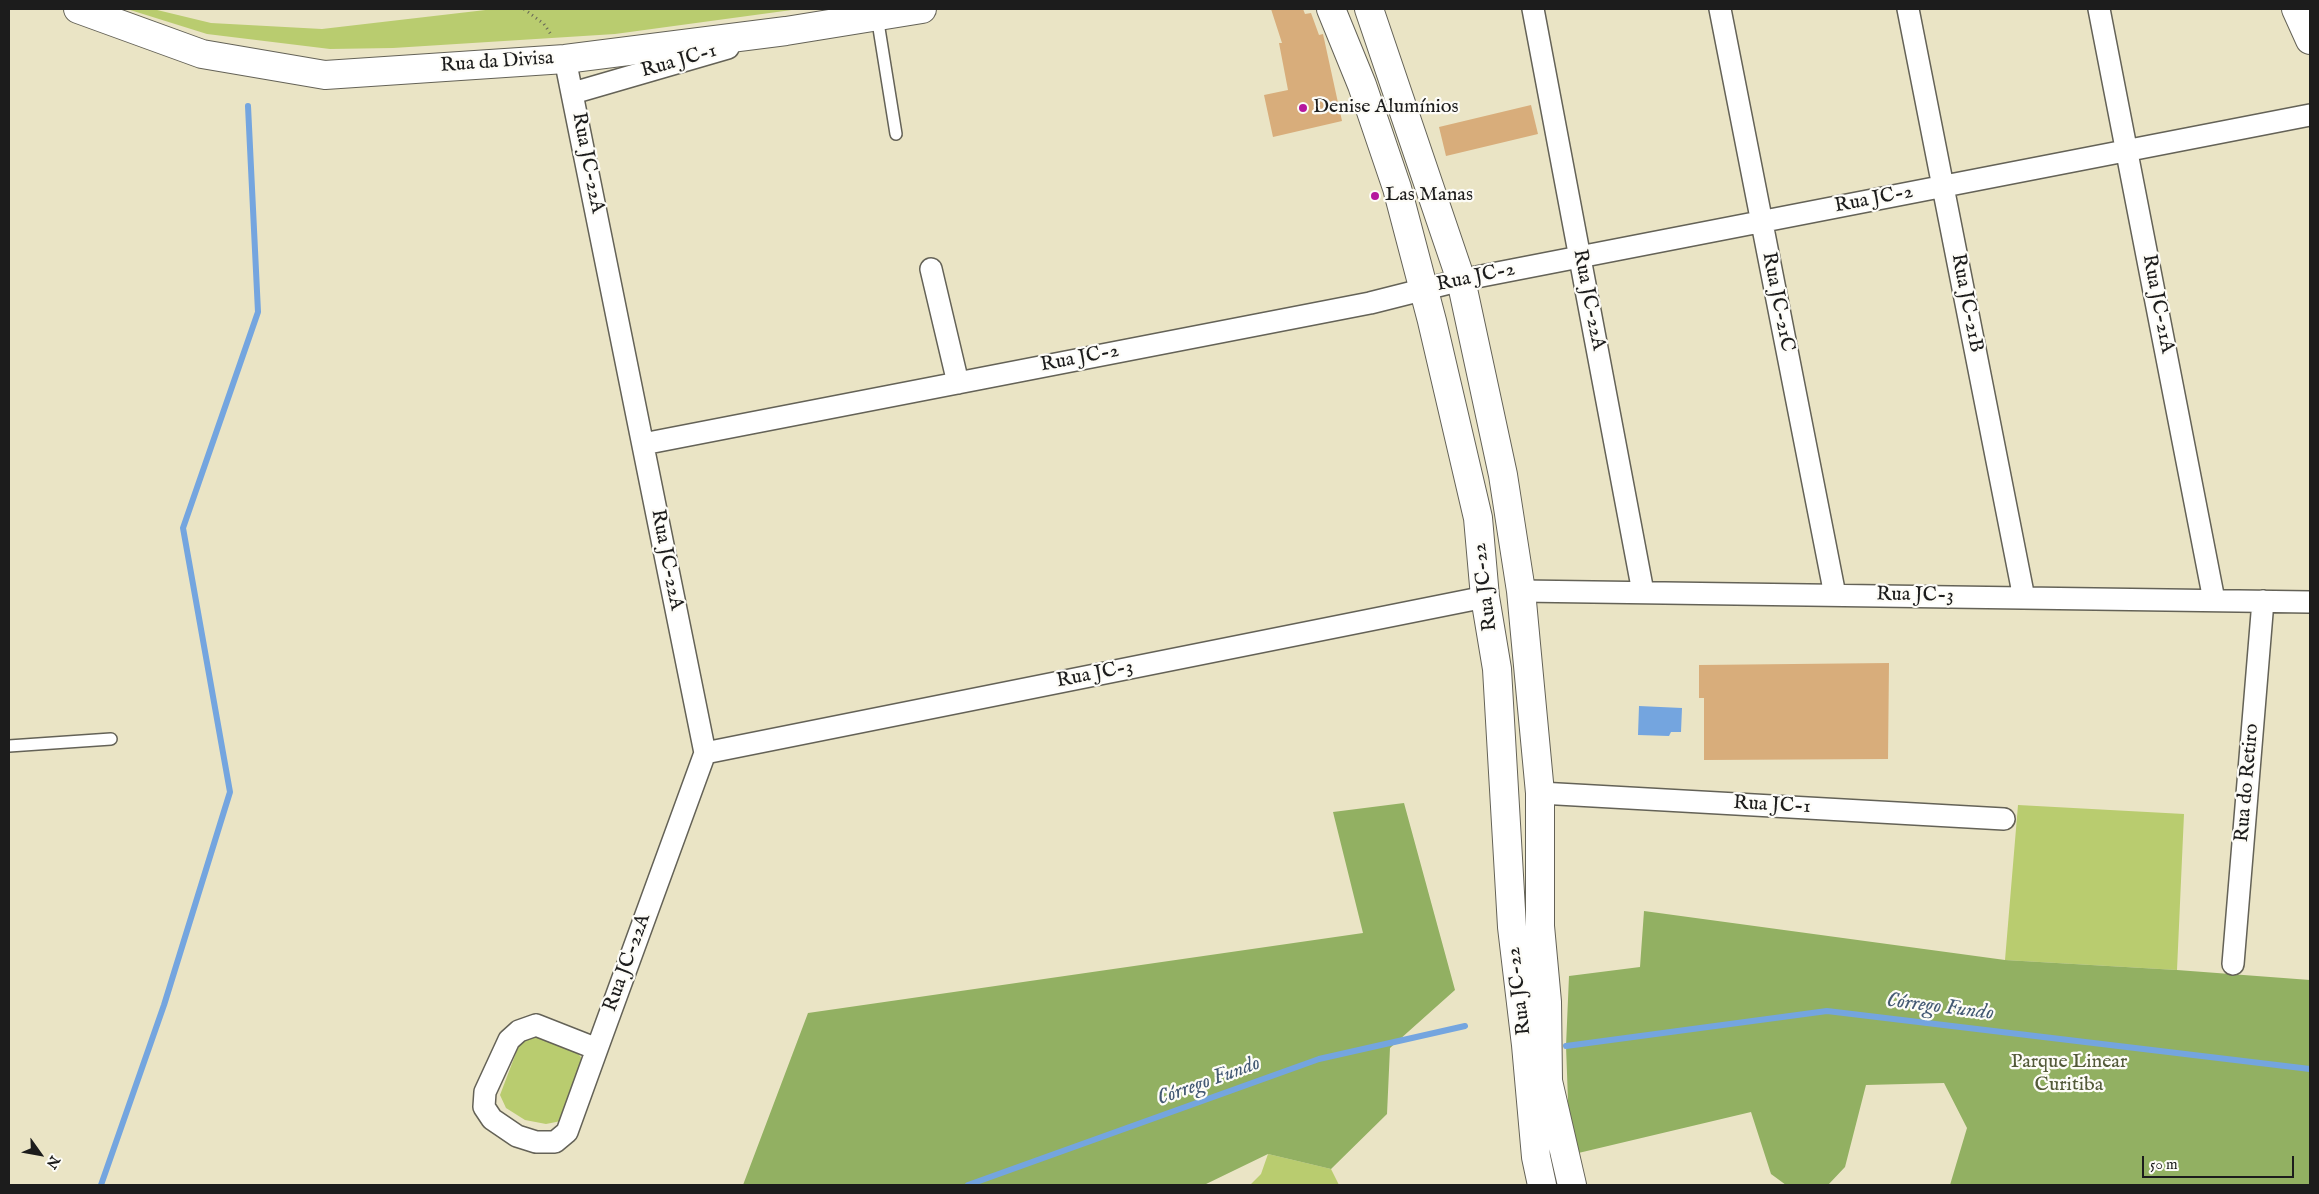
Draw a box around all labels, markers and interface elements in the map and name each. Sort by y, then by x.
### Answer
street label: Rua JC-1 [638,40,720,84]
street label: Rua da Divisa [440,47,554,79]
place label: Denise Alumínios [1313,96,1459,120]
marker: Denise Alumínios [1297,102,1309,114]
street label: Rua JC-22A [565,111,609,215]
street label: Rua JC-2 [1833,181,1915,219]
place label: Las Manas [1385,184,1473,208]
marker: Las Manas [1369,190,1381,202]
street label: Rua JC-22A [1566,248,1610,352]
street label: Rua JC-21C [1756,250,1798,354]
street label: Rua JC-21B [1945,252,1987,354]
street label: Rua JC-21A [2136,252,2178,356]
street label: Rua JC-2 [1435,258,1517,298]
street label: Rua JC-2 [1039,340,1121,378]
street label: Rua JC-22A [644,508,688,612]
street label: Rua JC-22 [1469,541,1503,633]
street label: Rua JC-3 [1876,583,1954,609]
street label: Rua JC-3 [1055,656,1135,694]
street label: Rua do Retiro [2231,723,2265,843]
street label: Rua JC-1 [1733,792,1811,820]
street label: Rua JC-22A [599,911,657,1015]
street label: Rua JC-22 [1503,945,1537,1037]
water label: Córrego Fundo [1885,989,1995,1027]
park label: Parque Linear Curitiba [2011,1051,2127,1098]
water label: Córrego Fundo [1154,1052,1264,1112]
north arrow [15,1129,65,1179]
scale bar [2144,1146,2296,1178]
text: N [42,1152,64,1172]
text: 50 m [2150,1155,2178,1174]

